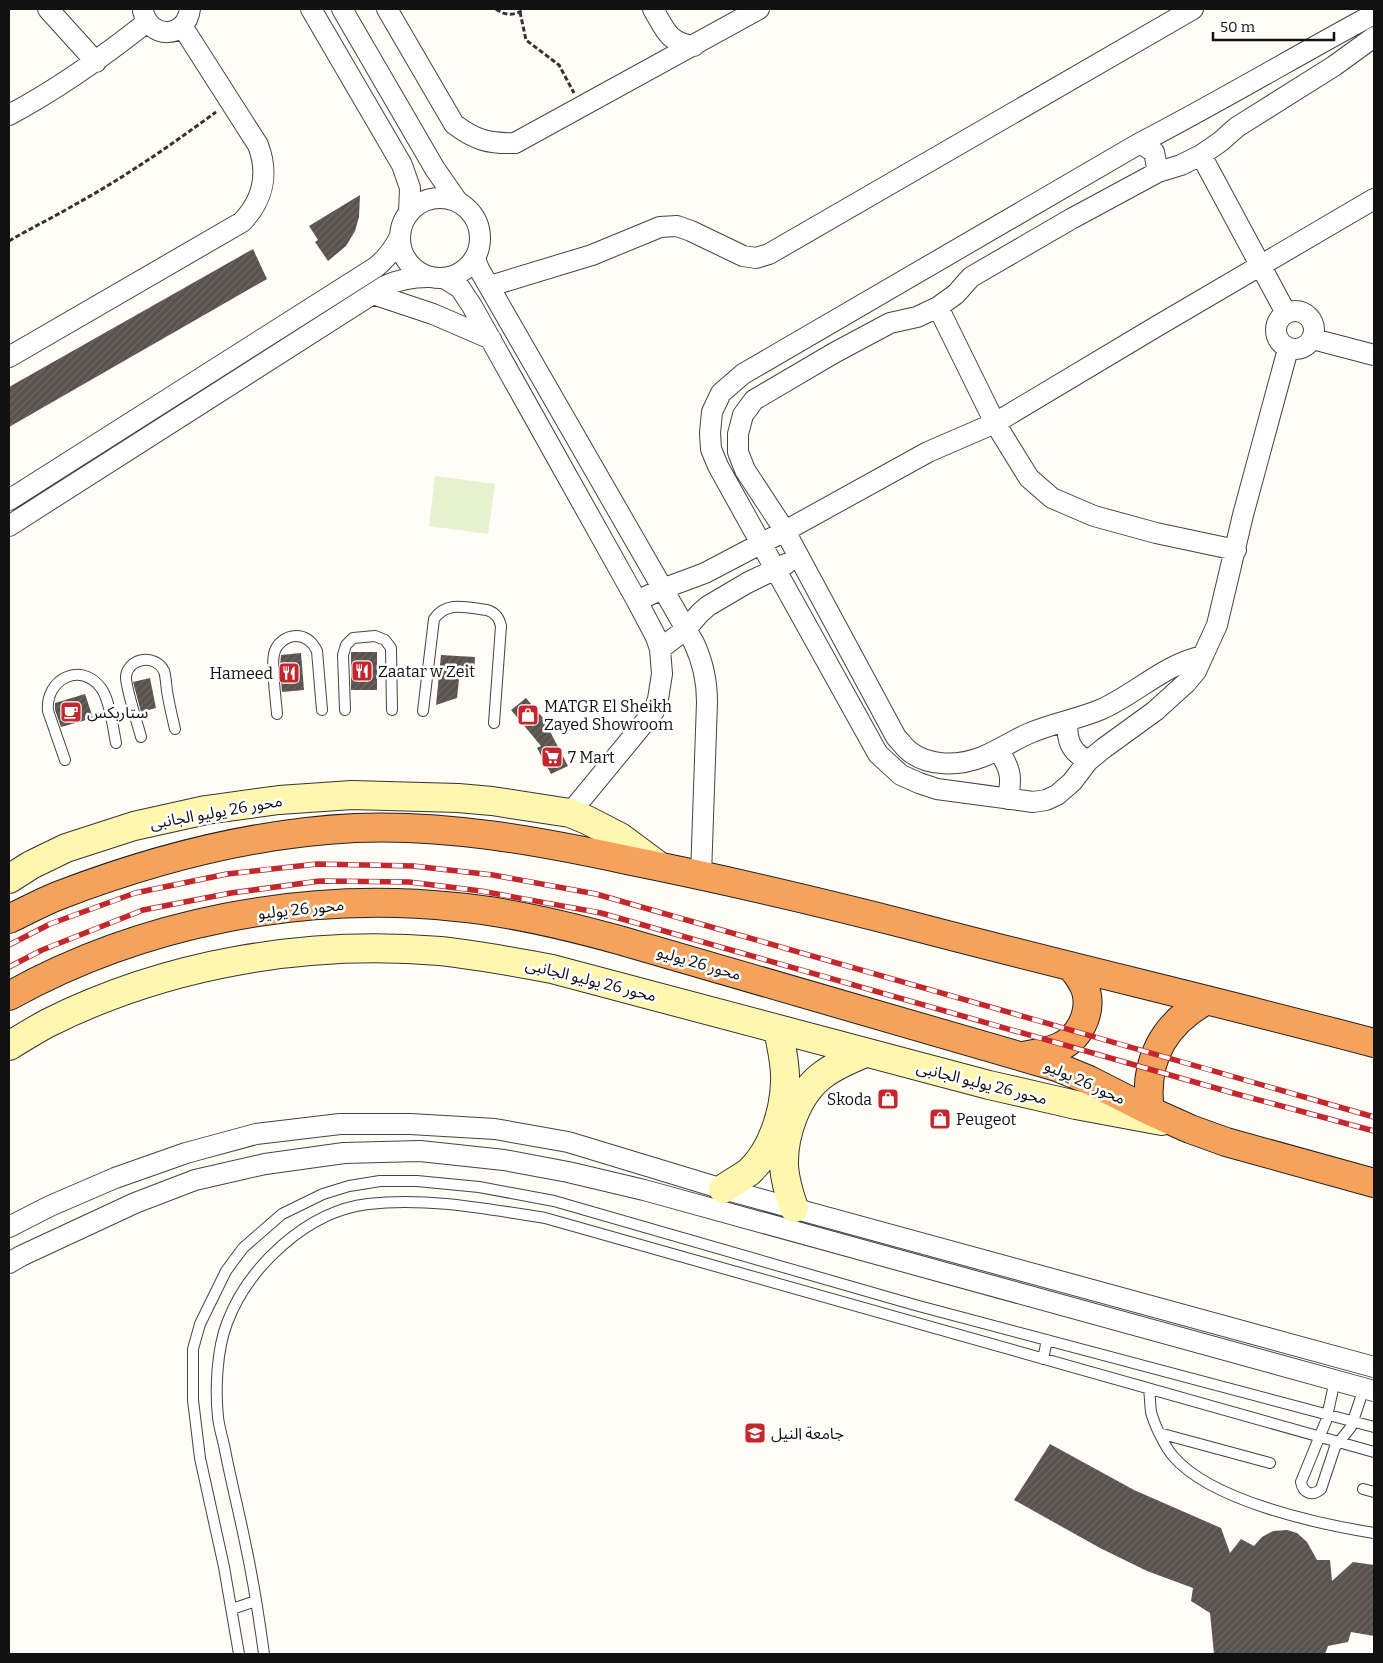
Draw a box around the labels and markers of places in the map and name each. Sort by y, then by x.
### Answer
restaurant icon: Zaatar w Zeit [350,659,374,683]
restaurant icon: Hameed [277,661,301,685]
place label: Zaatar w Zeit [378,662,475,681]
place label: Hameed [210,664,274,683]
place label: MATGR El Sheikh Zayed Showroom [544,697,673,734]
cafe icon: ستاربكس [59,700,83,724]
place label: ستاربكس [87,703,148,722]
shop icon: MATGR El Sheikh Zayed Showroom [516,703,540,727]
supermarket icon: 7 Mart [540,745,564,769]
place label: 7 Mart [568,748,615,767]
shop icon: Skoda [876,1087,900,1111]
place label: Skoda [827,1090,872,1109]
shop icon: Peugeot [928,1107,952,1131]
place label: Peugeot [956,1110,1017,1129]
school or university icon: جامعة النيل [743,1421,767,1445]
place label: جامعة النيل [771,1424,844,1443]

